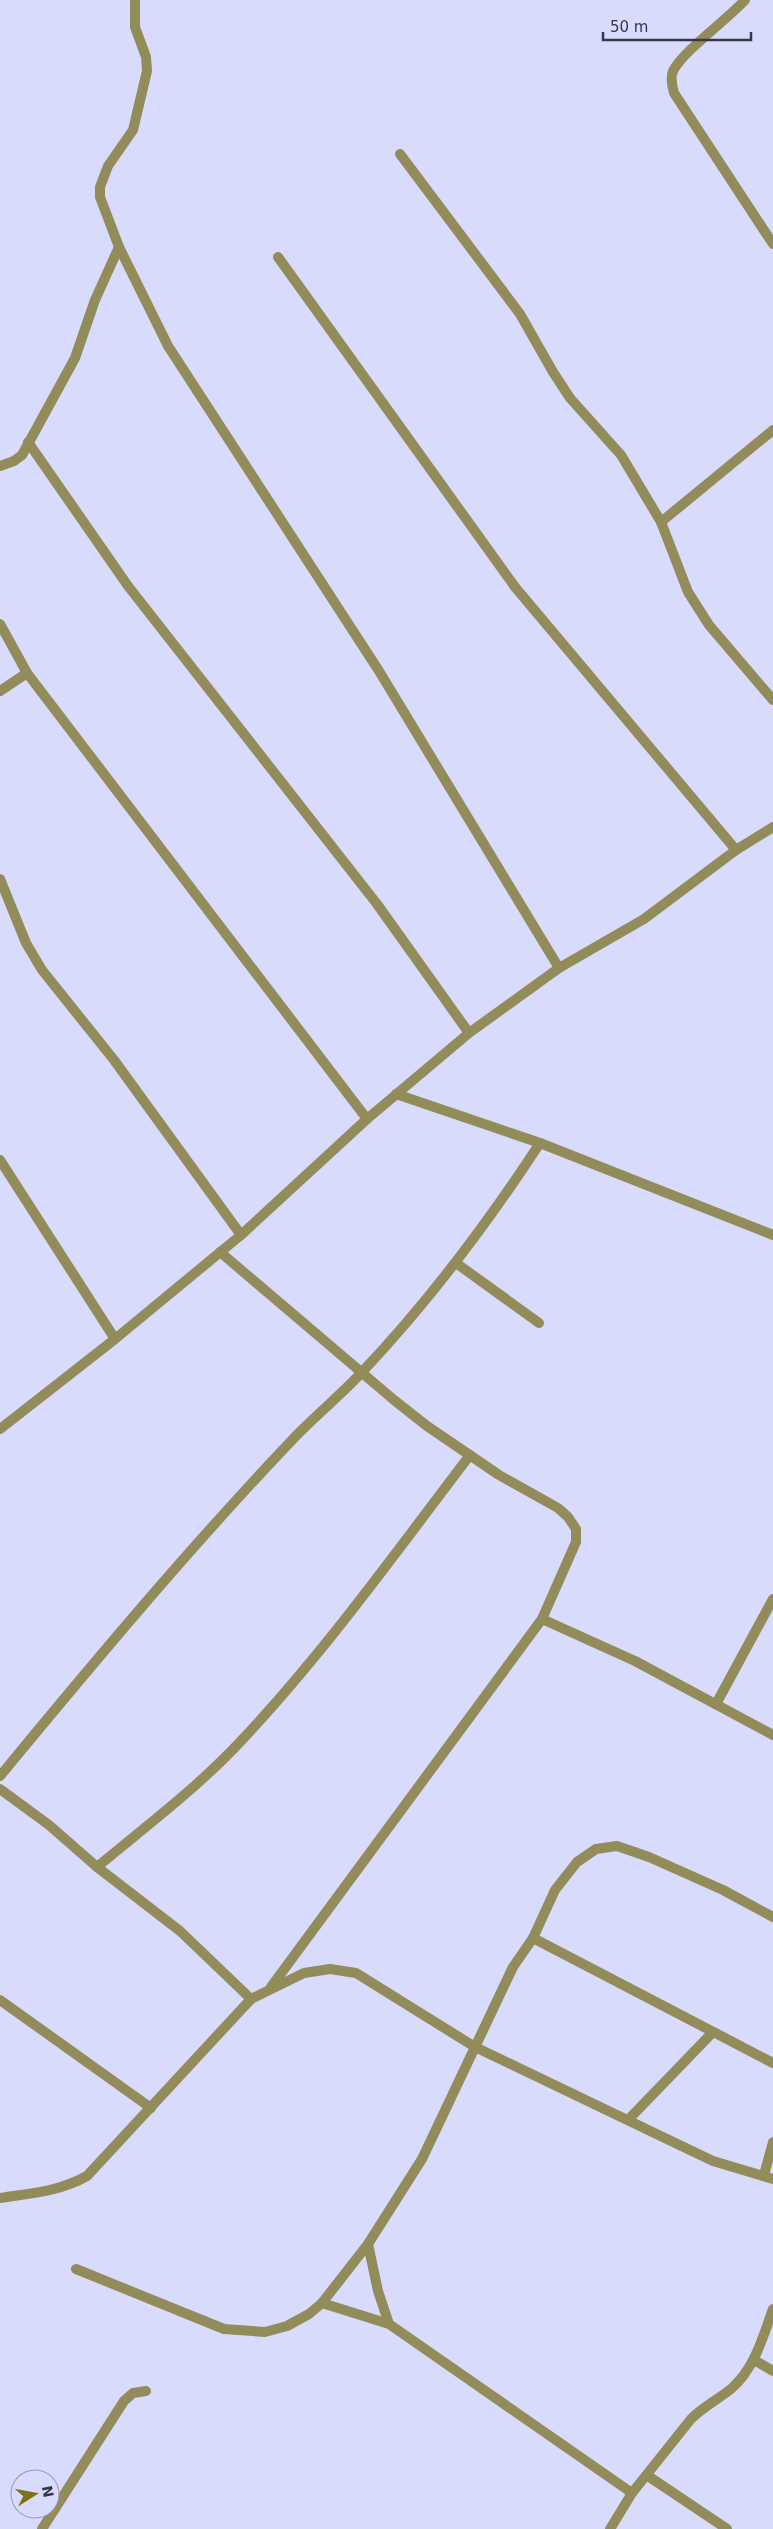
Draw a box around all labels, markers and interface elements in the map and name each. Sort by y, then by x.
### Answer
scale bar [603,10,750,42]
text: 50 m [610,18,648,36]
north arrow [10,2469,60,2519]
text: N [39,2484,57,2499]

